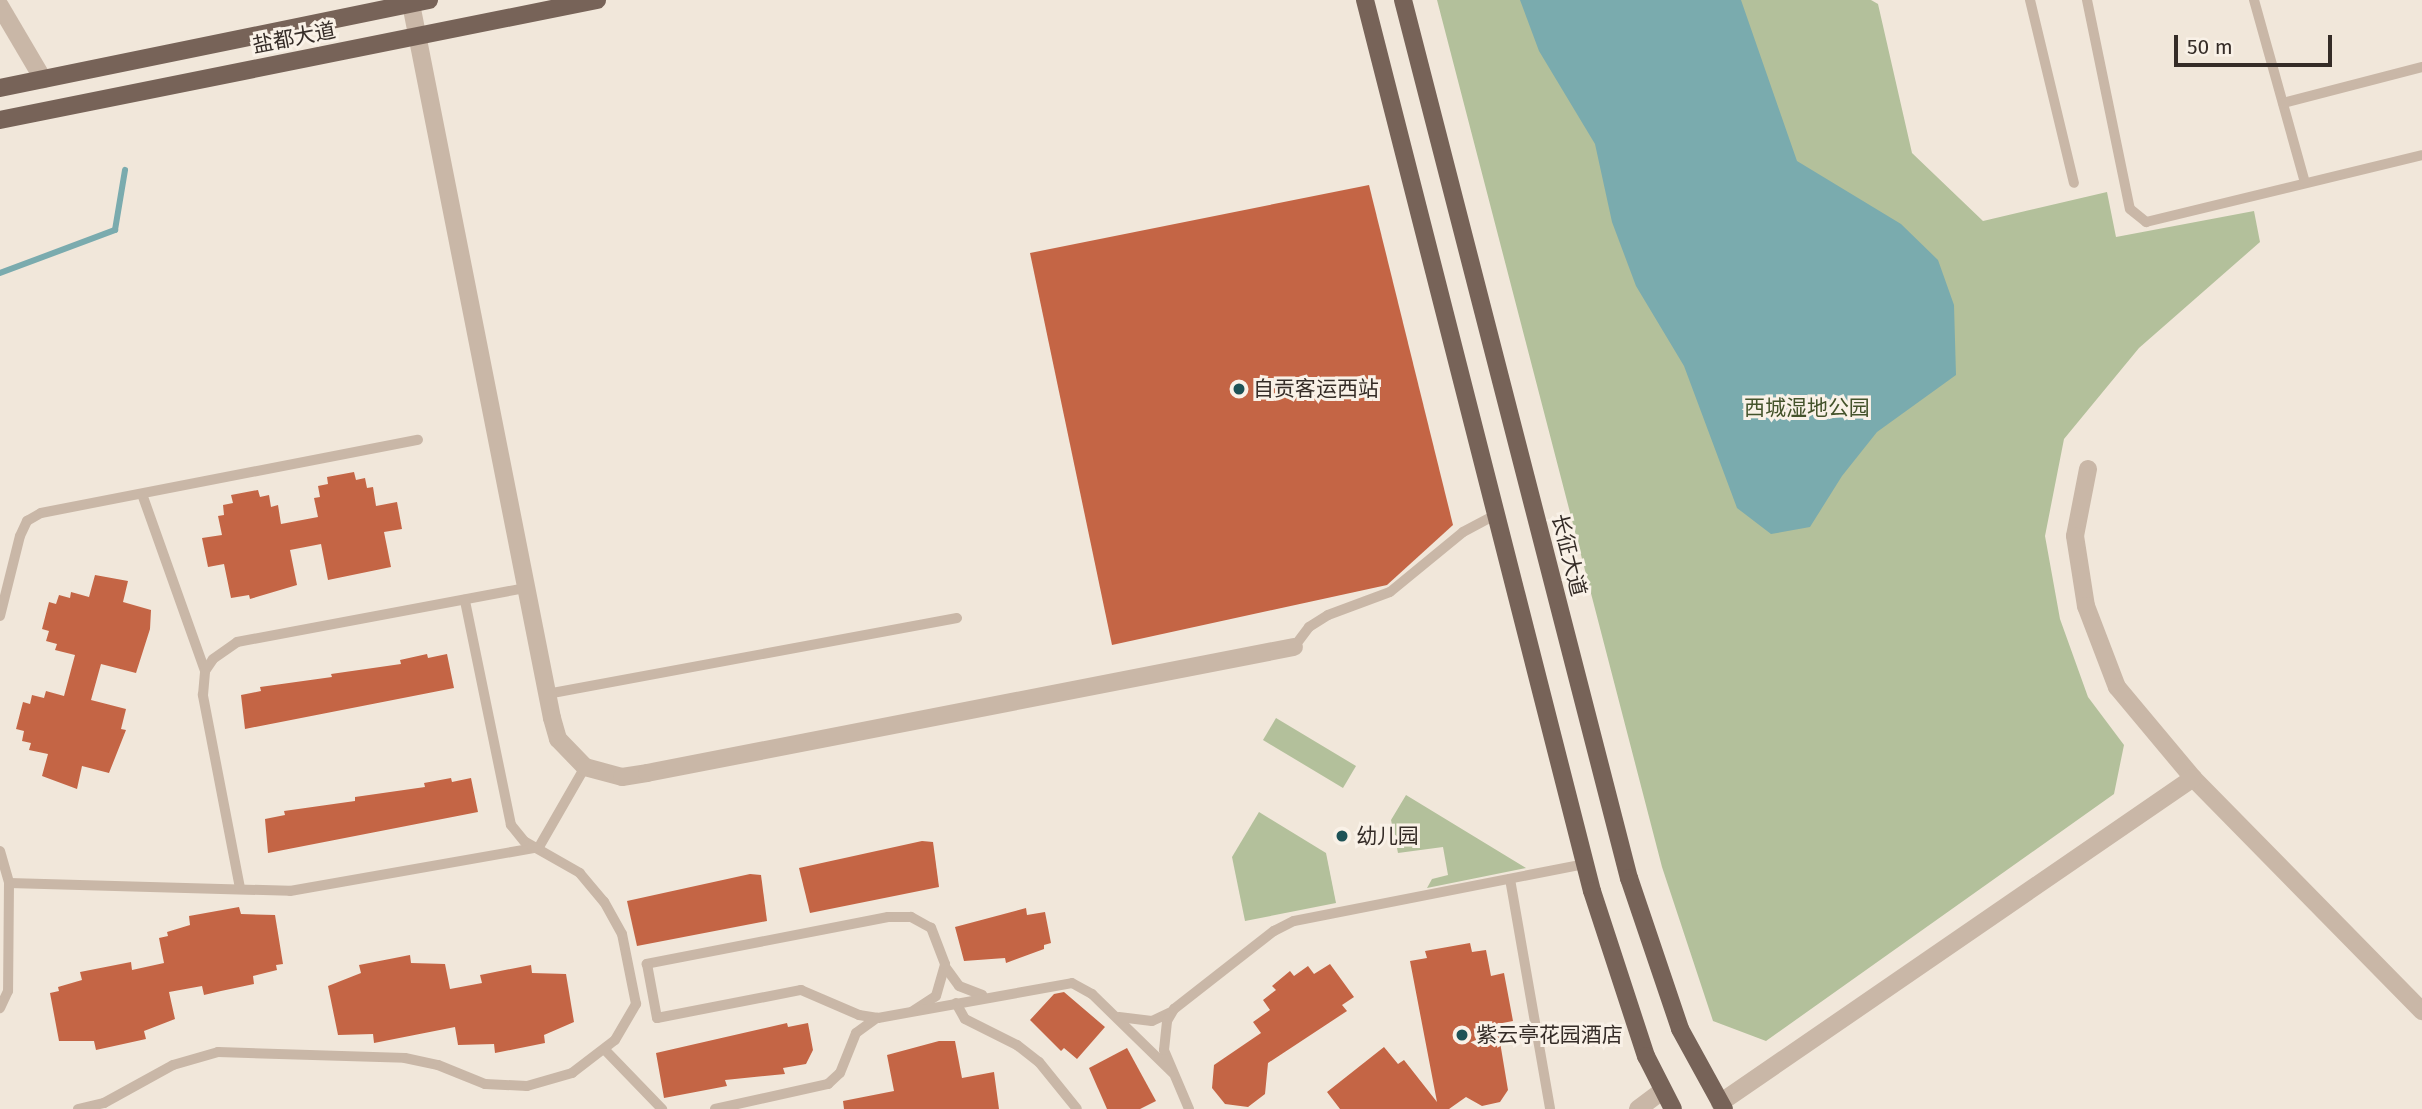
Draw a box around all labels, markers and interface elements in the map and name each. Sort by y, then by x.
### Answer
street label: 盐都大道 [250,18,338,58]
scale bar [2177,21,2334,65]
text: 50 m [2187,34,2233,60]
place label: 自贡客运西站 [1253,376,1379,402]
marker: 自贡客运西站 [1231,381,1247,397]
park label: 西城湿地公园 [1744,395,1870,421]
street label: 长征大道 [1547,511,1591,599]
place label: 幼儿园 [1356,823,1419,849]
marker: 幼儿园 [1334,828,1350,844]
place label: 紫云亭花园酒店 [1476,1022,1623,1048]
marker: 紫云亭花园酒店 [1454,1027,1470,1043]

